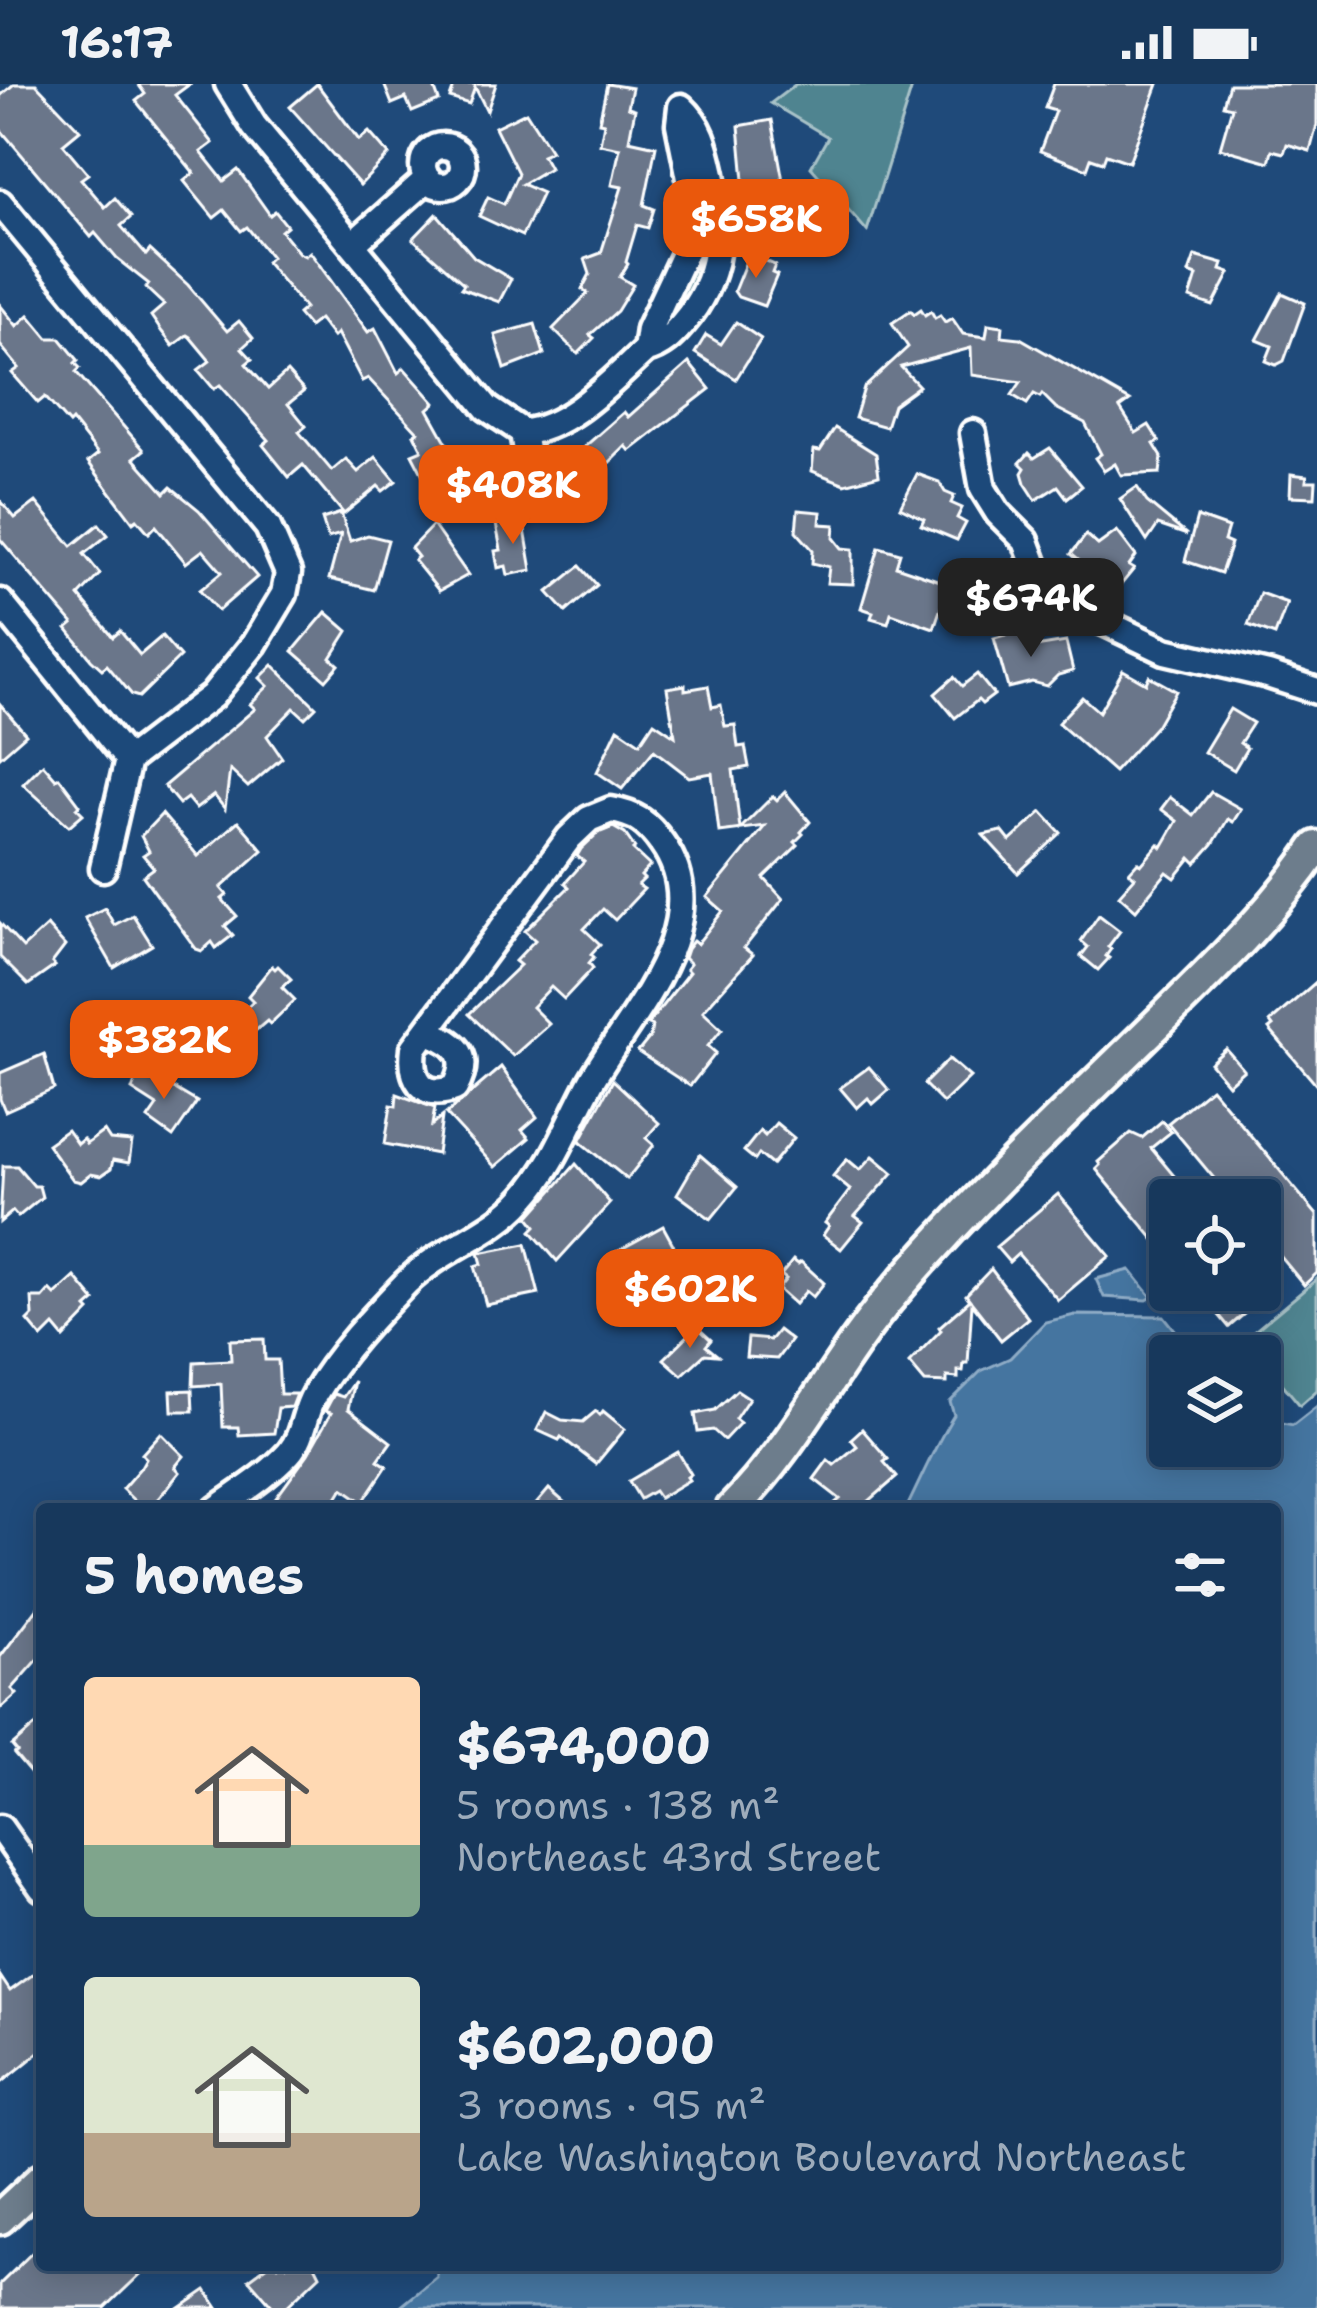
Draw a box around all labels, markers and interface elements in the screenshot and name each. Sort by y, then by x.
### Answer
text: 16:17 [60,12,173,72]
pin: $658K [672,179,840,281]
text: $658K [690,192,822,244]
pin: $408K [429,445,597,547]
text: $408K [446,458,580,510]
pin: $674K [947,558,1115,660]
text: $674K [965,571,1097,623]
pin: $382K [80,1000,248,1102]
text: $382K [97,1013,231,1065]
map controls [1149,1179,1281,1467]
button: locate [1149,1179,1281,1311]
pin: $602K [606,1249,774,1351]
text: $602K [623,1262,757,1314]
button: layers [1149,1335,1281,1467]
text: 5 homes [84,1541,304,1609]
icon: filters [1167,1542,1233,1608]
text: $674,000 [456,1711,711,1779]
icon: home [180,1725,324,1869]
text: 5 rooms · 138 m² [456,1779,780,1831]
text: Northeast 43rd Street [456,1831,881,1883]
text: $602,000 [456,2011,715,2079]
icon: home [180,2025,324,2169]
text: 3 rooms · 95 m² [456,2079,766,2131]
text: Lake Washington Boulevard Northeast [456,2131,1187,2183]

